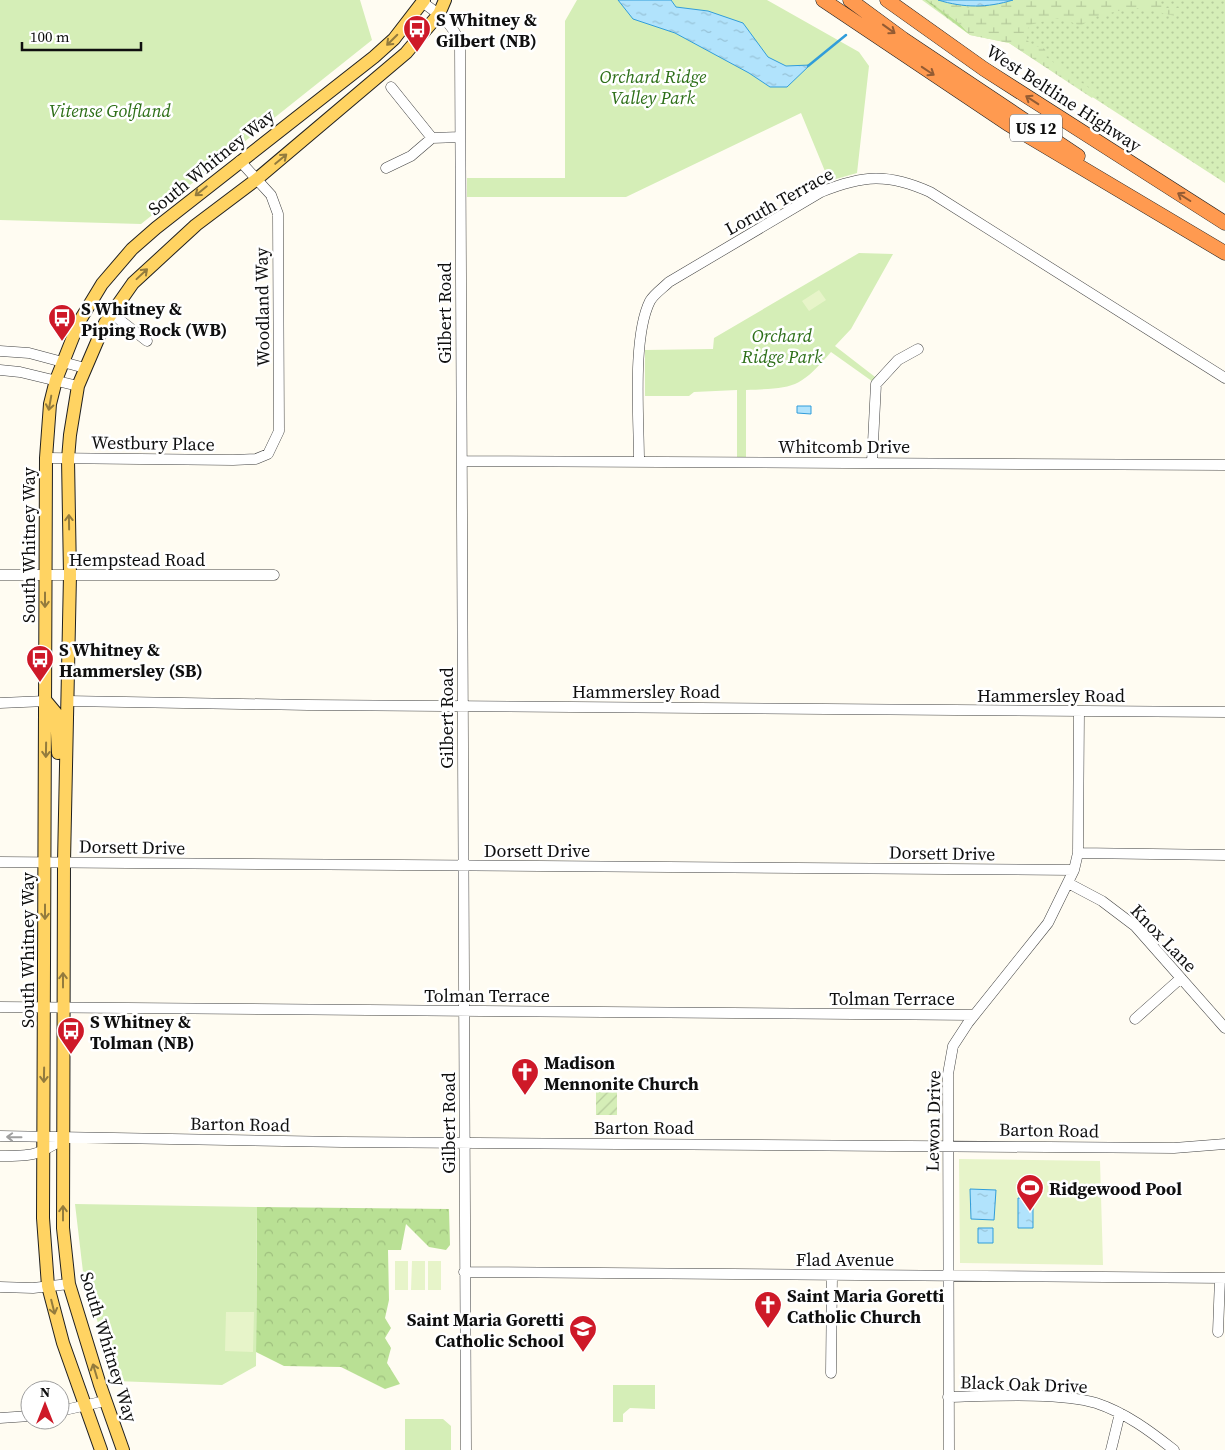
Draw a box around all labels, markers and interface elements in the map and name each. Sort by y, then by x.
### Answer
place label: S Whitney & Gilbert (NB) [436,7,537,53]
bus stop icon: S Whitney & Gilbert (NB) [402,14,432,53]
scale bar [22,20,141,52]
one-way arrow [882,24,896,34]
text: 100 m [30,26,70,47]
one-way arrow [386,34,398,46]
street label: West Beltline Highway [982,38,1147,158]
park label: Orchard Ridge Valley Park [600,64,707,110]
one-way arrow [921,66,935,77]
one-way arrow [1025,95,1039,105]
park label: Vitense Golfland [49,98,172,123]
street label: South Whitney Way [142,103,280,221]
road number: US 12 [1010,115,1062,142]
one-way arrow [274,153,287,165]
street label: Loruth Terrace [720,161,838,241]
one-way arrow [195,185,208,196]
one-way arrow [1177,192,1191,202]
street label: Woodland Way [248,246,276,367]
street label: Gilbert Road [432,262,457,364]
one-way arrow [136,268,149,280]
place label: S Whitney & Piping Rock (WB) [81,296,227,342]
bus stop icon: S Whitney & Piping Rock (WB) [47,303,77,342]
park label: Orchard Ridge Park [741,323,823,369]
one-way arrow [45,395,55,411]
street label: Westbury Place [91,429,215,457]
street label: Whitcomb Drive [778,434,910,459]
street label: South Whitney Way [16,466,41,623]
one-way arrow [64,514,74,530]
street label: Hempstead Road [69,547,205,572]
one-way arrow [40,592,50,608]
place label: S Whitney & Hammersley (SB) [59,637,203,683]
bus stop icon: S Whitney & Hammersley (SB) [25,644,55,683]
street label: Gilbert Road [434,667,459,769]
street label: Hammersley Road [572,679,720,704]
street label: Hammersley Road [977,683,1125,708]
one-way arrow [41,742,51,758]
street label: Dorsett Drive [79,834,185,860]
street label: Dorsett Drive [484,838,590,863]
street label: Dorsett Drive [889,840,995,866]
street label: South Whitney Way [15,871,40,1028]
street label: Knox Lane [1125,898,1203,978]
one-way arrow [40,904,50,920]
one-way arrow [58,972,68,988]
street label: Tolman Terrace [424,983,550,1008]
street label: Tolman Terrace [829,986,955,1011]
place label: S Whitney & Tolman (NB) [90,1009,194,1055]
bus stop icon: S Whitney & Tolman (NB) [56,1016,86,1055]
place label: Madison Mennonite Church [544,1050,699,1096]
church icon: Madison Mennonite Church [510,1057,540,1096]
one-way arrow [39,1066,49,1083]
street label: Lewon Drive [920,1070,946,1172]
street label: Gilbert Road [436,1072,461,1174]
street label: Barton Road [190,1111,290,1137]
street label: Barton Road [594,1115,694,1140]
street label: Barton Road [999,1117,1099,1143]
one-way arrow [6,1132,22,1141]
sports icon: Ridgewood Pool [1015,1173,1045,1212]
place label: Ridgewood Pool [1049,1176,1182,1201]
one-way arrow [58,1205,68,1221]
street label: Flad Avenue [796,1247,894,1272]
street label: South Whitney Way [74,1269,144,1426]
place label: Saint Maria Goretti Catholic Church [787,1283,945,1329]
church icon: Saint Maria Goretti Catholic Church [753,1290,783,1329]
one-way arrow [49,1298,59,1314]
place label: Saint Maria Goretti Catholic School [407,1307,564,1353]
school or university icon: Saint Maria Goretti Catholic School [568,1314,598,1353]
one-way arrow [90,1363,100,1379]
street label: Black Oak Drive [960,1369,1088,1399]
north arrow [20,1380,70,1430]
text: N [40,1382,50,1402]

